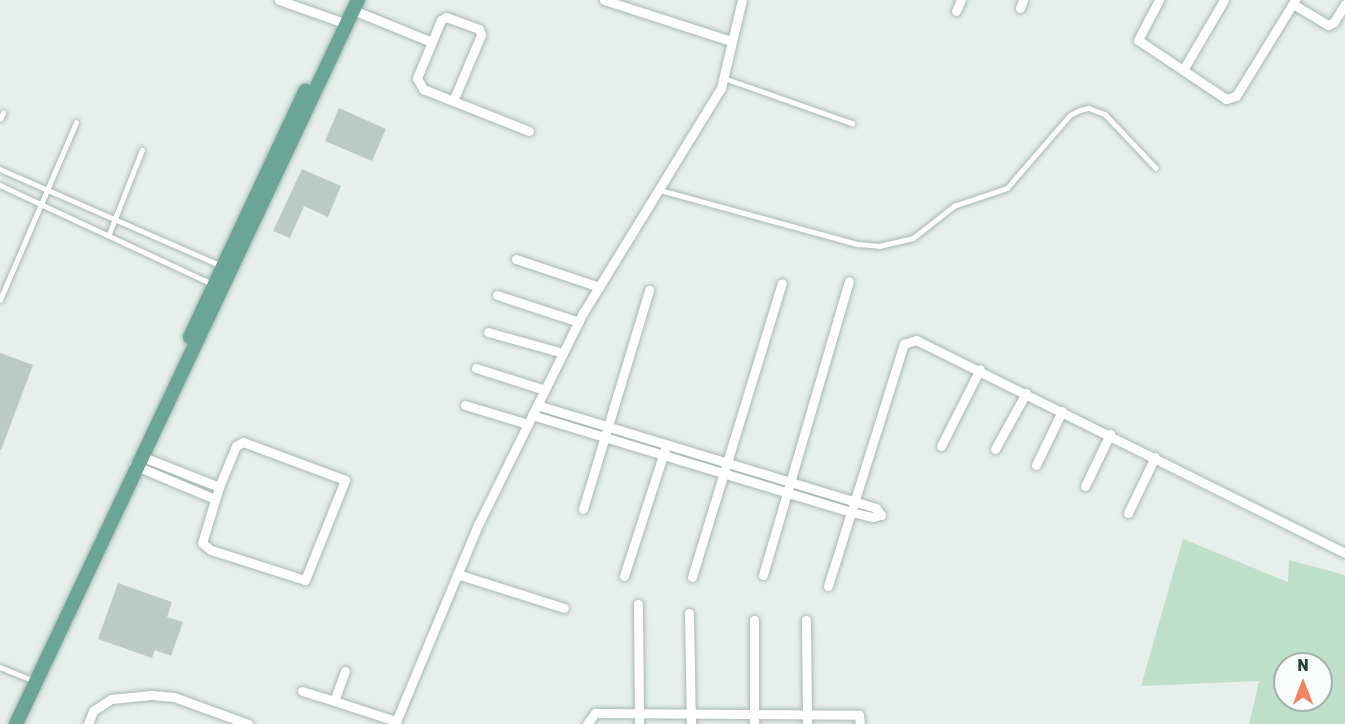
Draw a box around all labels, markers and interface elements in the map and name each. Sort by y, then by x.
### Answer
north arrow [1273,652,1333,712]
text: N [1297,656,1309,675]

